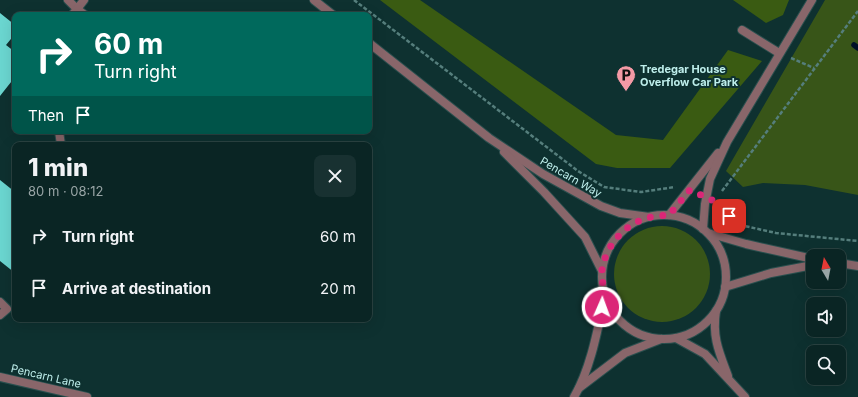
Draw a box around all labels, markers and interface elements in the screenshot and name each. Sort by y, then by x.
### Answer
text: 60 m [94,27,163,61]
icon: right [28,28,80,80]
text: Turn right [94,61,177,82]
place label: Tredegar House Overflow Car Park [640,62,739,89]
parking icon: Tredegar House Overflow Car Park [615,64,637,92]
icon: arrive [72,104,94,126]
text: Then [28,106,64,125]
text: 1 min [28,153,88,182]
street label: Pencarn Way [538,154,604,200]
button: close [314,155,356,197]
text: 80 m · 08:12 [28,183,104,199]
pin [712,199,746,233]
icon: arrive [718,205,740,227]
icon: right [28,225,50,247]
text: Turn right [62,227,134,246]
text: 60 m [320,227,356,246]
north arrow [806,249,846,289]
map controls [806,249,846,385]
icon: arrive [28,277,50,299]
text: Arrive at destination [62,279,211,298]
text: 20 m [320,279,356,298]
position arrow [581,286,623,328]
button: sound [806,297,846,337]
button: search [806,345,846,385]
street label: Pencarn Lane [10,361,82,391]

